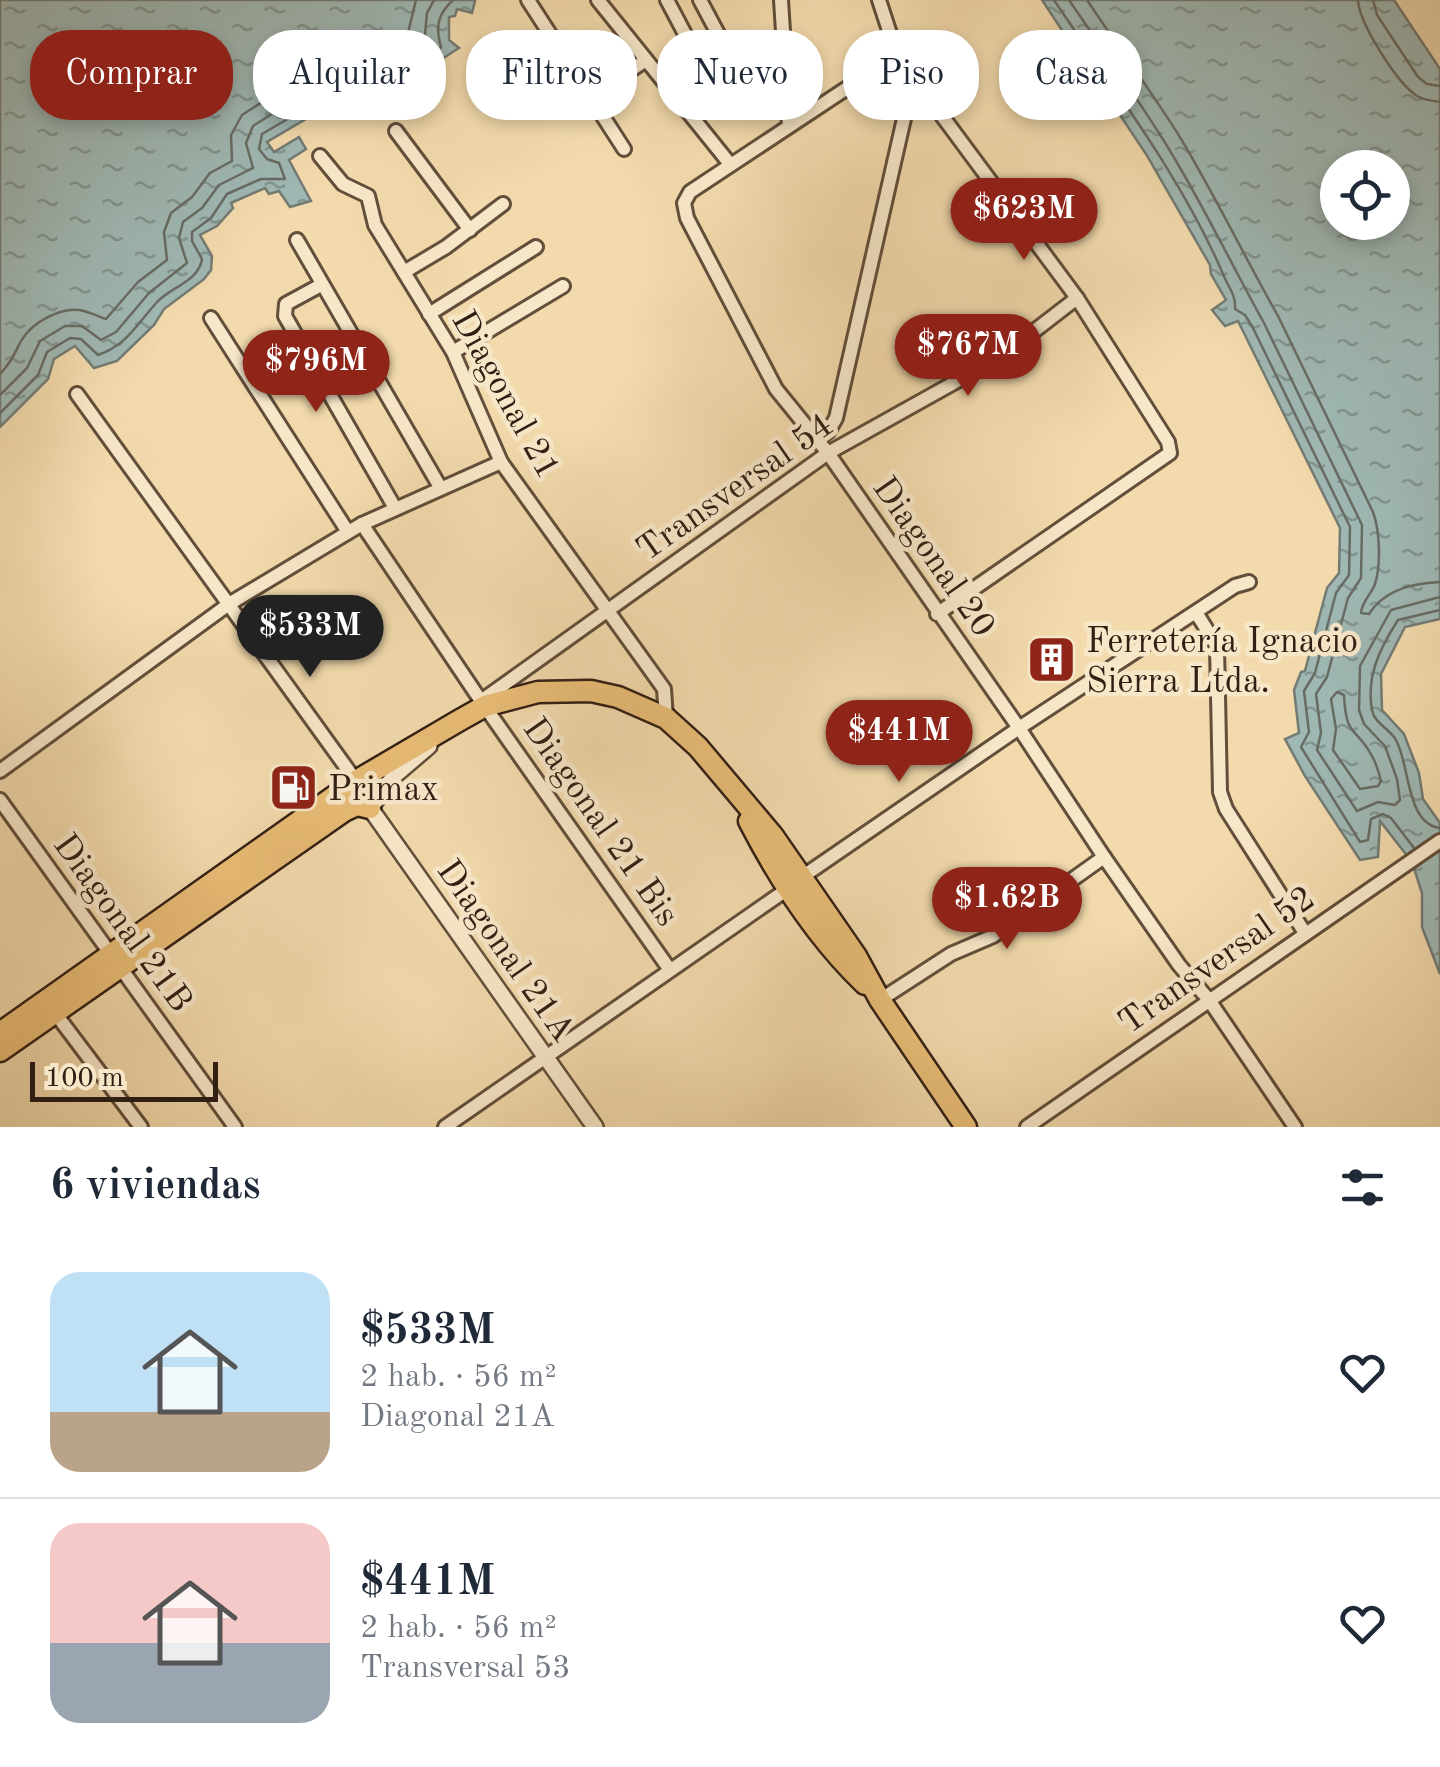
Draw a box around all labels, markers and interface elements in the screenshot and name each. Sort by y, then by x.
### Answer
chip: Comprar [30,30,233,120]
chip: Alquilar [253,30,446,120]
chip: Filtros [466,30,637,120]
chip: Nuevo [657,30,823,120]
chip: Piso [843,30,979,120]
chip: Casa [999,30,1142,120]
map controls [1320,150,1410,240]
button: locate [1320,150,1410,240]
pin: $623M [954,178,1094,263]
text: $623M [973,194,1075,226]
street label: Diagonal 21 [444,305,565,485]
pin: $767M [898,314,1038,399]
pin: $796M [246,330,386,415]
text: $767M [917,330,1019,362]
text: $796M [265,346,367,378]
street label: Transversal 54 [631,408,840,568]
street label: Diagonal 20 [865,471,1001,644]
pin: $533M [240,595,380,680]
text: $533M [259,611,361,643]
place label: Ferretería Ignacio Sierra Ltda. [1086,625,1358,700]
building icon: Ferretería Ignacio Sierra Ltda. [1025,634,1077,686]
pin: $441M [829,700,969,785]
street label: Diagonal 21 Bis [515,712,685,933]
text: $441M [848,716,950,748]
fuel station icon: Primax [267,762,319,814]
place label: Primax [328,773,439,808]
street label: Diagonal 21B [46,828,198,1019]
street label: Diagonal 21A [430,854,580,1049]
pin: $1.62B [926,867,1088,952]
street label: Transversal 52 [1113,881,1322,1041]
text: $1.62B [954,883,1060,915]
scale bar [30,1057,218,1102]
text: 100 m [45,1065,124,1093]
icon: filters [1335,1160,1390,1215]
text: 6 viviendas [50,1166,261,1208]
text: $533M [360,1311,495,1353]
icon: home [130,1312,250,1432]
icon: heart [1335,1345,1390,1400]
text: 2 hab. · 56 m² [360,1362,557,1394]
text: Diagonal 21A [360,1402,555,1434]
text: $441M [360,1562,495,1604]
icon: home [130,1563,250,1683]
icon: heart [1335,1596,1390,1651]
text: 2 hab. · 56 m² [360,1613,557,1645]
text: Transversal 53 [360,1653,571,1685]

